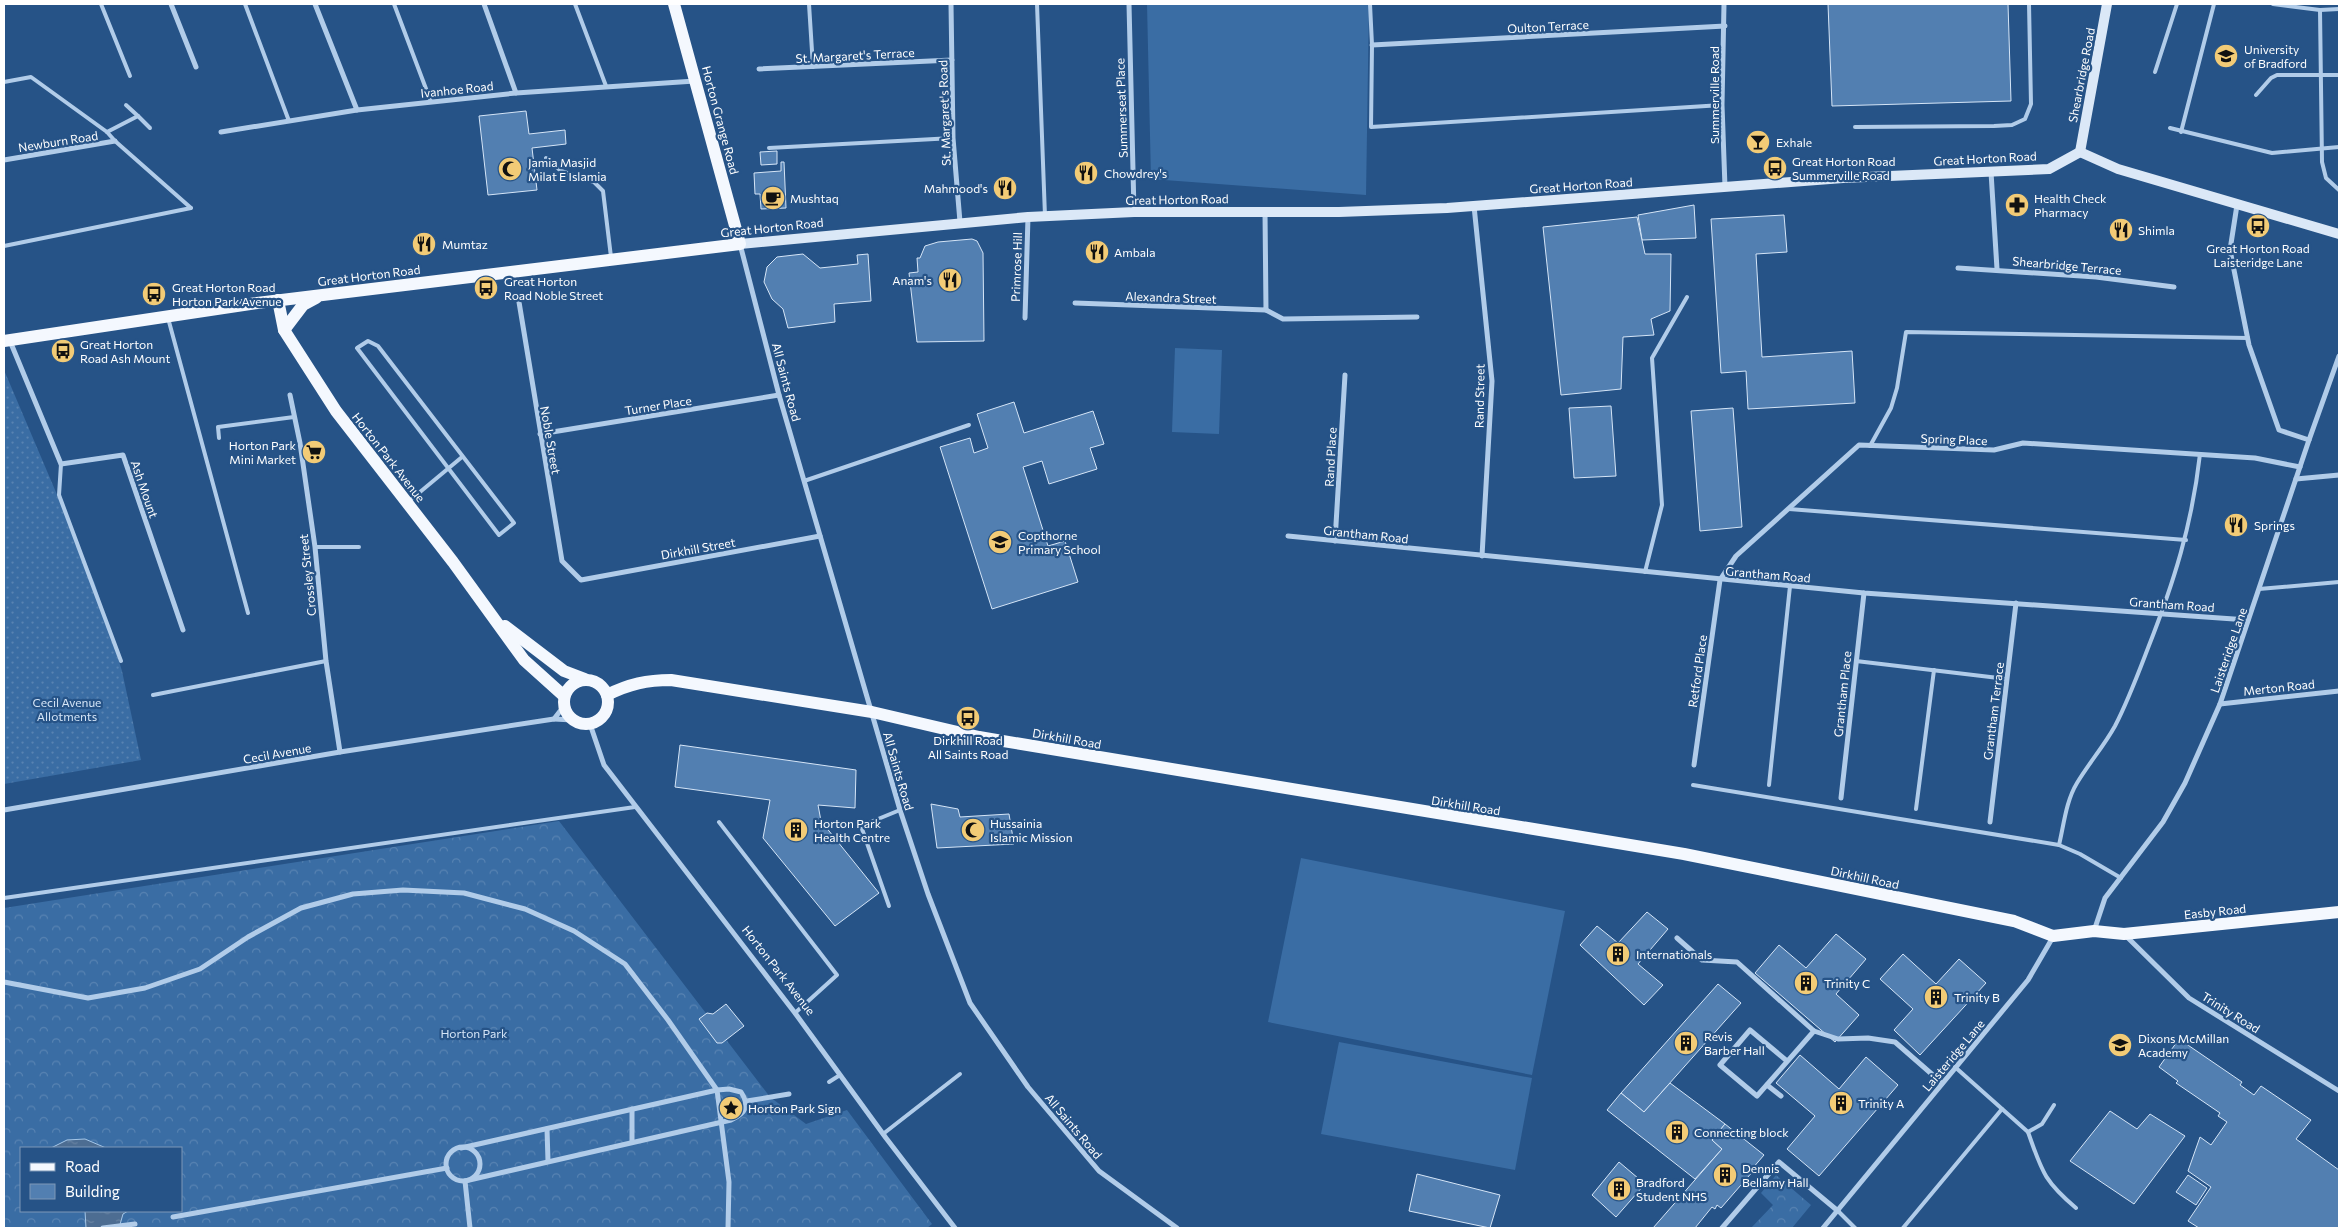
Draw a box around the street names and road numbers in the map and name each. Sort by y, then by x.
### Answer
street label: Oulton Terrace [1507,17,1589,35]
street label: Shearbridge Road [2065,26,2097,124]
street label: St. Margaret's Terrace [795,45,915,65]
street label: Summerville Road [1707,46,1721,144]
street label: Summerseat Place [1112,58,1130,158]
street label: St. Margaret's Road [935,60,953,166]
street label: Horton Grange Road [700,64,742,176]
street label: Ivanhoe Road [420,78,494,100]
street label: Newburn Road [17,128,99,154]
street label: Great Horton Road [1933,148,2037,168]
street label: Great Horton Road [1529,174,1633,196]
street label: Great Horton Road [1125,191,1229,207]
street label: Great Horton Road [720,215,824,239]
street label: Primrose Hill [1008,232,1024,302]
street label: Shearbridge Terrace [2012,253,2122,277]
street label: Great Horton Road [317,262,421,288]
street label: Alexandra Street [1125,288,1217,306]
street label: All Saints Road [770,341,804,423]
street label: Rand Street [1471,364,1487,428]
street label: Turner Place [624,393,692,417]
street label: Noble Street [538,405,564,475]
street label: Horton Park Avenue [350,410,428,504]
street label: Rand Place [1321,427,1339,487]
street label: Spring Place [1920,431,1988,447]
street label: Ash Mount [129,458,161,520]
street label: Grantham Road [1323,523,1409,545]
street label: Crossley Street [296,533,318,617]
street label: Dirkhill Street [660,535,736,561]
street label: Grantham Road [1725,563,1811,585]
street label: Grantham Road [2129,594,2215,614]
street label: Laisteridge Lane [2207,606,2249,694]
street label: Retford Place [1685,634,1709,708]
street label: Grantham Place [1831,650,1853,738]
street label: Grantham Terrace [1980,661,2006,761]
street label: Merton Road [2243,676,2315,698]
street label: Dirkhill Road [1032,725,1103,751]
street label: All Saints Road [881,730,917,812]
street label: Cecil Avenue [242,740,312,766]
street label: Dirkhill Road [1431,793,1502,817]
street label: Dirkhill Road [1830,863,1901,891]
street label: Easby Road [2183,901,2247,921]
street label: Horton Park Avenue [740,923,818,1017]
street label: Trinity Road [2199,989,2263,1035]
street label: Laisteridge Lane [1919,1016,1987,1094]
street label: All Saints Road [1043,1091,1105,1161]

